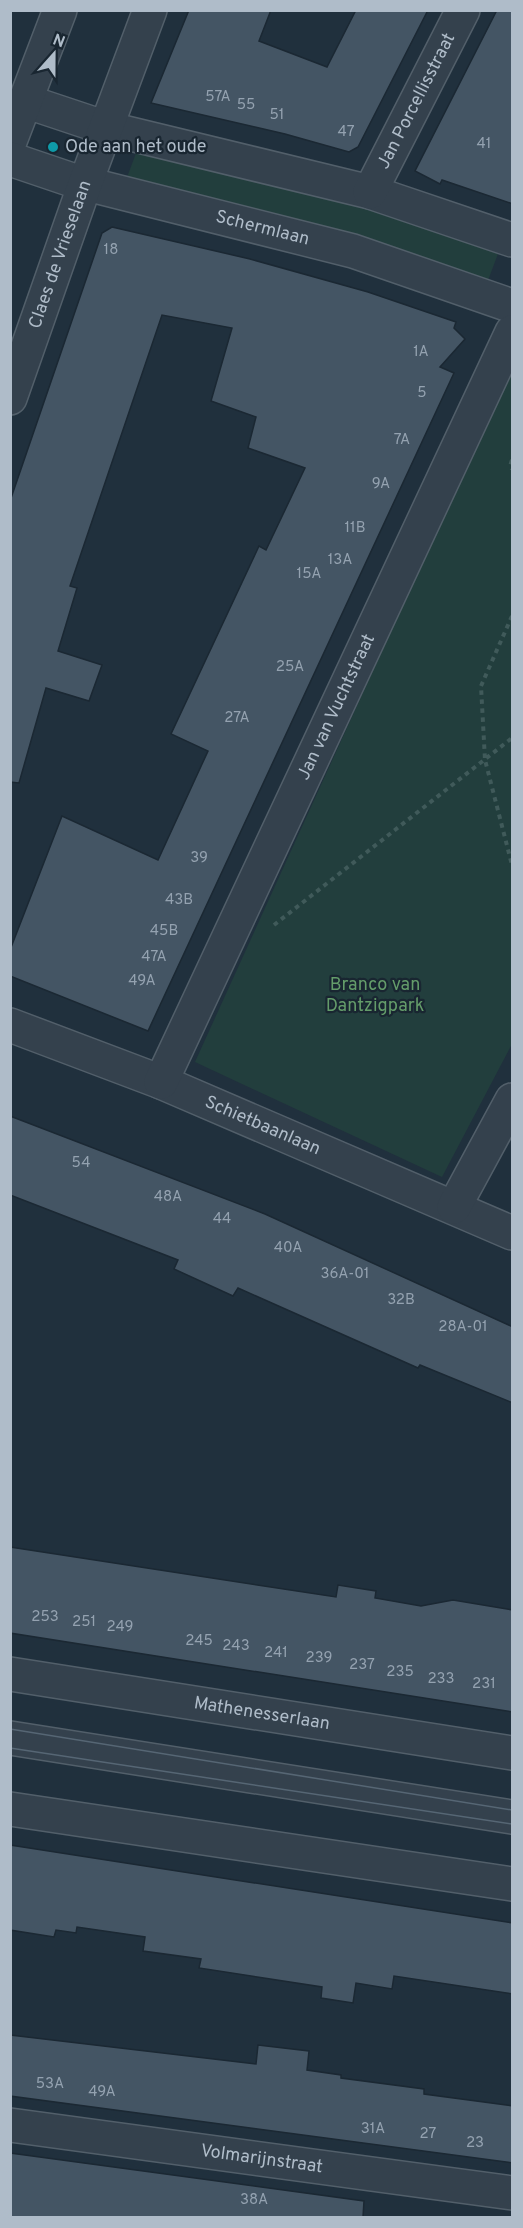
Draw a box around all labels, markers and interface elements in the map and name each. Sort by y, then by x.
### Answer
north arrow [24,24,84,84]
street label: Jan Porcellisstraat [372,29,461,173]
text: N [50,30,68,53]
house number: 57A [205,88,231,107]
house number: 55 [237,96,255,115]
house number: 51 [270,106,284,125]
house number: 47 [338,123,355,142]
house number: 41 [477,135,491,154]
place label: Ode aan het oude [65,136,206,159]
marker: Ode aan het oude [46,140,60,154]
street label: Claes de Vrieselaan [24,177,97,332]
street label: Schermlaan [213,205,312,251]
house number: 18 [104,241,118,260]
house number: 1A [413,343,429,362]
house number: 5 [417,384,427,403]
house number: 7A [394,431,410,450]
house number: 9A [372,475,390,494]
house number: 11B [345,519,365,538]
house number: 13A [328,551,352,570]
house number: 15A [297,565,321,584]
street label: Jan van Vuchtstraat [292,630,381,784]
house number: 25A [276,658,304,677]
house number: 27A [224,709,250,728]
house number: 39 [190,849,208,868]
house number: 43B [165,891,193,910]
house number: 45B [150,922,178,941]
house number: 47A [141,948,167,967]
house number: 49A [128,972,156,991]
park label: Branco van Dantzigpark [326,974,424,1018]
street label: Schietbaanlaan [201,1091,324,1161]
house number: 54 [72,1154,90,1173]
house number: 48A [154,1188,182,1207]
house number: 44 [213,1210,231,1229]
house number: 40A [274,1239,302,1258]
house number: 36A-01 [321,1265,369,1284]
house number: 32B [387,1291,415,1310]
house number: 28A-01 [438,1318,488,1337]
house number: 253 [31,1608,59,1627]
house number: 251 [72,1613,96,1632]
house number: 249 [106,1618,134,1637]
house number: 245 [185,1632,213,1651]
house number: 243 [222,1637,250,1656]
house number: 241 [264,1644,288,1663]
house number: 239 [306,1649,332,1668]
house number: 237 [349,1656,375,1675]
house number: 235 [386,1663,414,1682]
house number: 233 [427,1670,455,1689]
house number: 231 [472,1675,496,1694]
street label: Mathenesserlaan [192,1692,332,1736]
house number: 53A [36,2075,64,2094]
house number: 49A [88,2083,116,2102]
house number: 31A [361,2120,385,2139]
house number: 27 [420,2125,437,2144]
house number: 23 [466,2134,484,2153]
street label: Volmarijnstraat [199,2139,324,2179]
house number: 38A [240,2191,268,2210]

